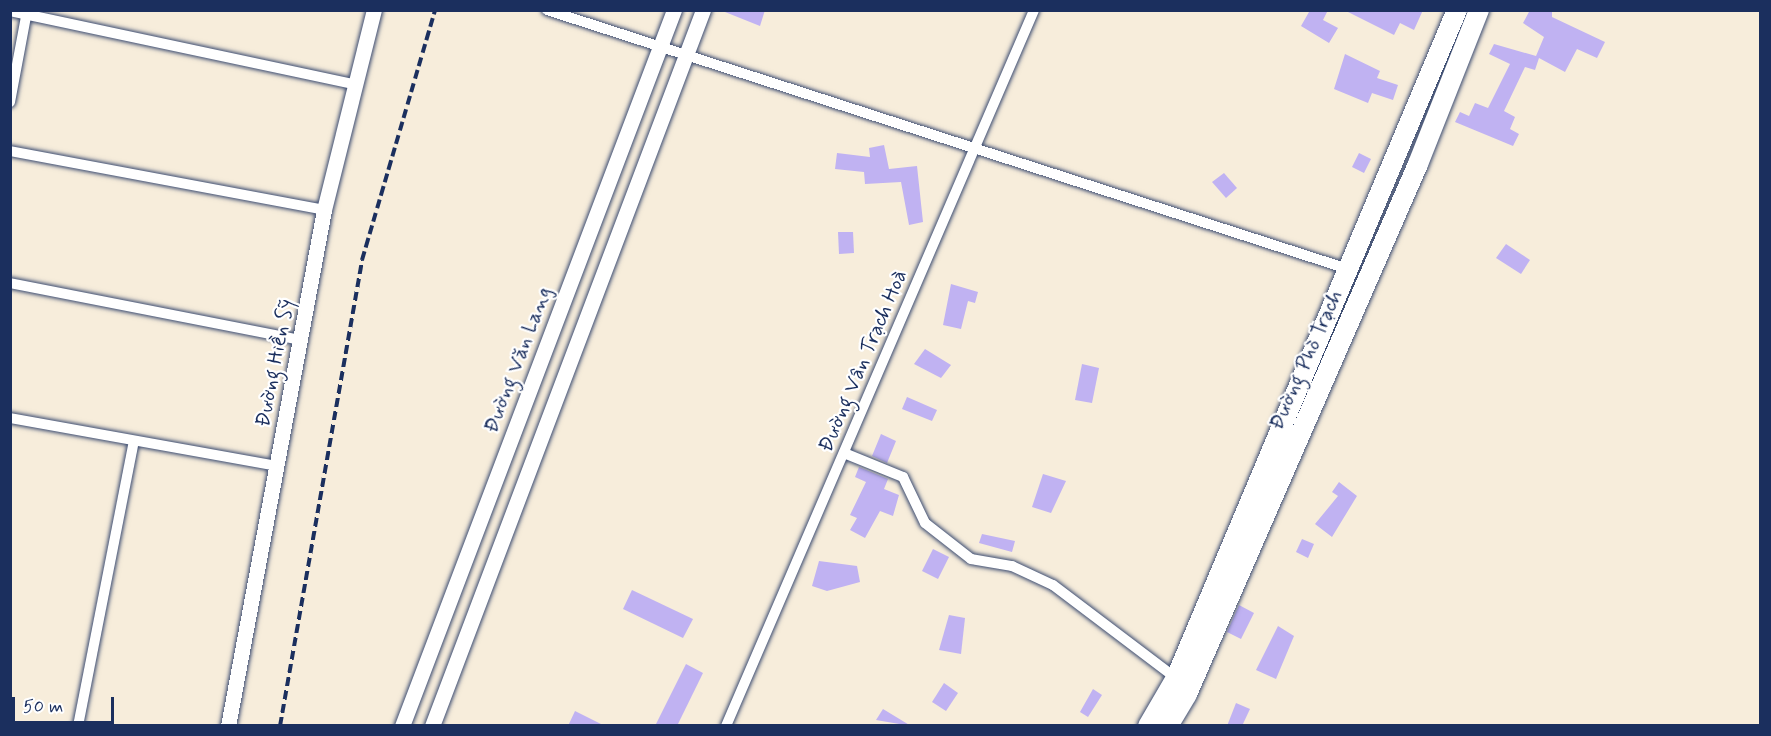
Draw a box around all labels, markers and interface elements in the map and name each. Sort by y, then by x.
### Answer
street label: Đường Vân Trạch Hoà [814,269,912,453]
street label: Đường Văn Lang [479,285,557,435]
street label: Đường Phò Trạch [1264,286,1348,434]
street label: Đường Hiền Sỹ [250,297,300,429]
scale bar [15,685,117,723]
text: 50 m [23,695,63,719]

